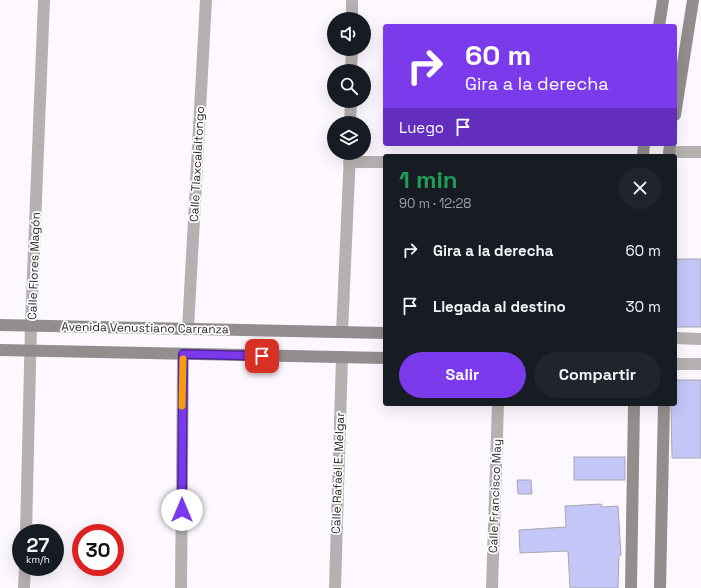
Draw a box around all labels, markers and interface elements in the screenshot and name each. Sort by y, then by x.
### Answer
map controls [327,12,371,160]
button: sound [327,12,371,56]
text: 60 m [465,37,531,73]
icon: right [399,40,451,92]
button: search [327,64,371,108]
text: Gira a la derecha [465,72,609,95]
street label: Calle Tlaxcalaltongo [186,106,208,222]
button: layers [327,116,371,160]
icon: arrive [452,116,474,138]
text: Luego [399,118,444,137]
text: 1 min [399,164,458,195]
button: close [619,167,661,209]
text: 90 m · 12:28 [399,195,471,212]
street label: Calle Flores Magón [24,212,44,320]
icon: right [399,239,421,261]
text: Gira a la derecha [433,241,553,260]
text: 60 m [625,241,661,260]
icon: arrive [399,295,421,317]
text: Llegada al destino [433,297,566,316]
text: 30 m [626,297,661,316]
street label: Avenida Venustiano Carranza [61,319,229,337]
pin [245,339,279,373]
icon: arrive [251,345,273,367]
button: Salir [399,352,526,398]
button: Compartir [534,352,661,398]
street label: Calle Rafaél E. Melgar [328,411,348,534]
street label: Calle Francisco May [485,439,505,553]
position arrow [161,489,203,531]
speed limit sign: 30 [72,524,124,576]
text: 27 [27,532,49,558]
text: km/h [26,553,50,566]

